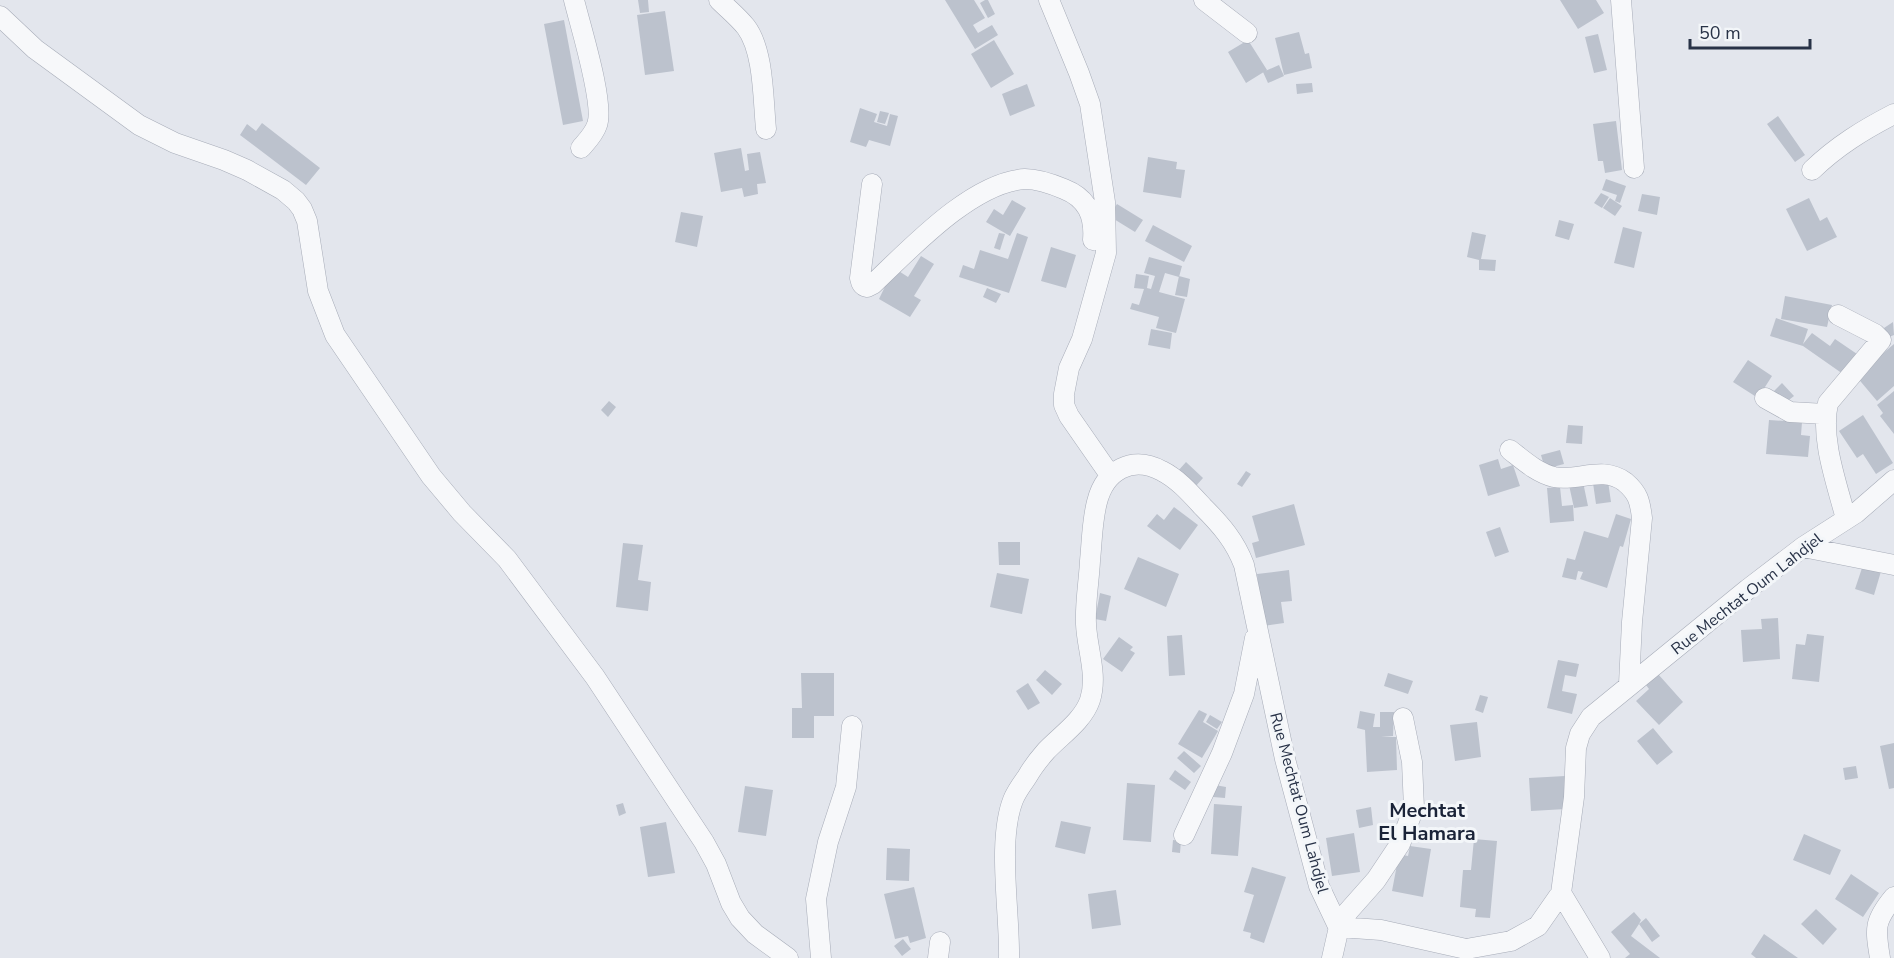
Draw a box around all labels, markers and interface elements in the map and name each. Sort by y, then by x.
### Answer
scale bar [1690,12,1810,50]
text: 50 m [1699,21,1741,45]
street label: Rue Mechtat Oum Lahdjel [1667,528,1827,660]
street label: Rue Mechtat Oum Lahdjel [1264,710,1334,896]
district label: Mechtat El Hamara [1378,797,1476,847]

